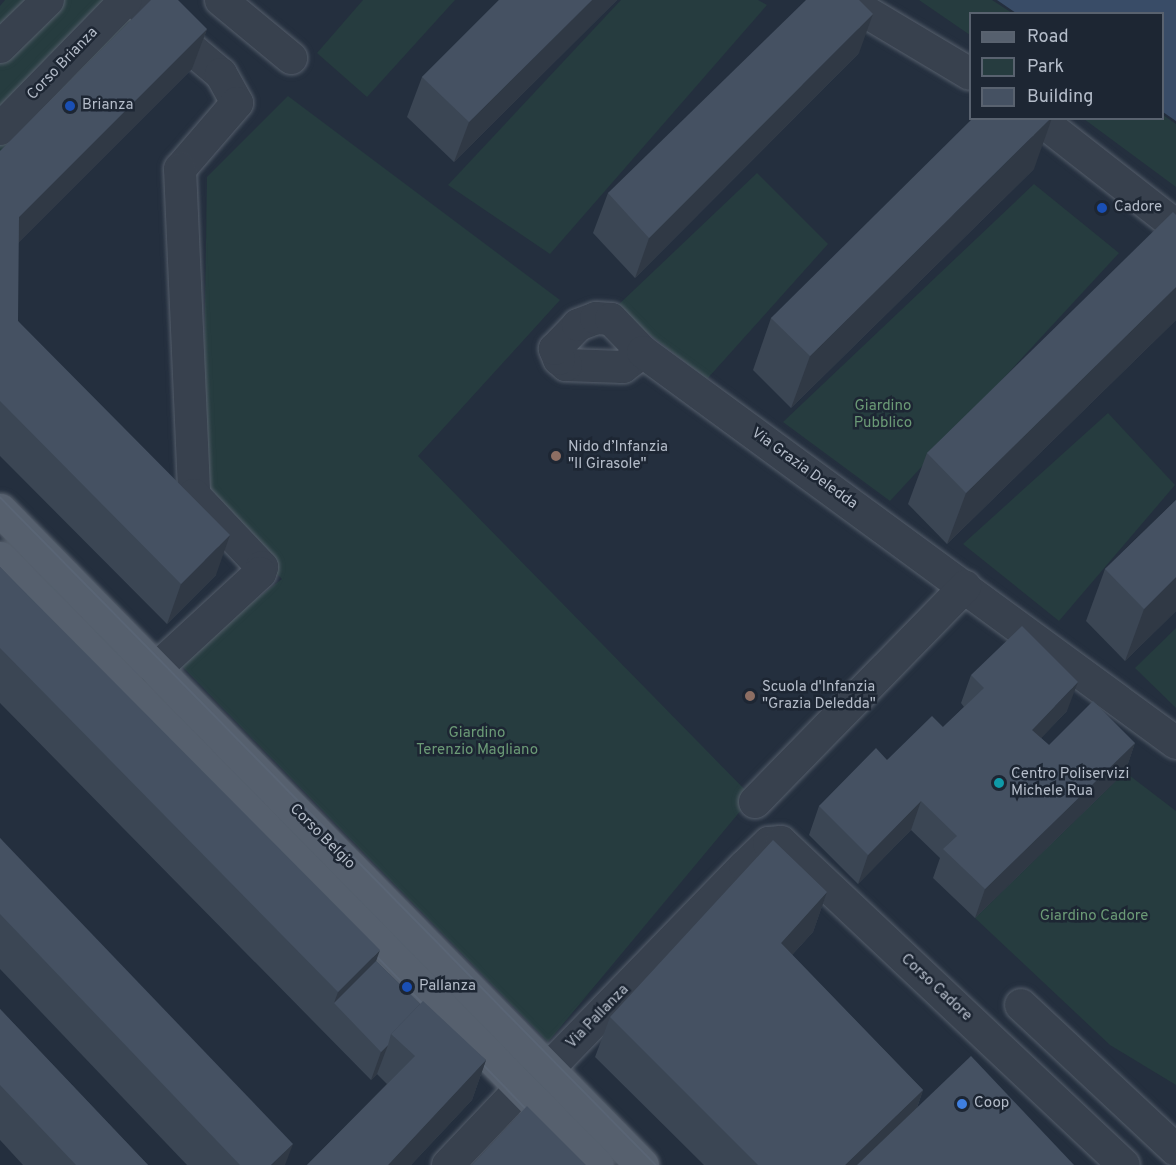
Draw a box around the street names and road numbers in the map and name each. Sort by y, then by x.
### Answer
street label: Corso Brianza [24,24,102,104]
street label: Via Grazia Deledda [747,424,861,514]
street label: Corso Belgio [286,801,358,873]
street label: Corso Cadore [897,951,975,1025]
street label: Via Pallanza [563,981,633,1053]

